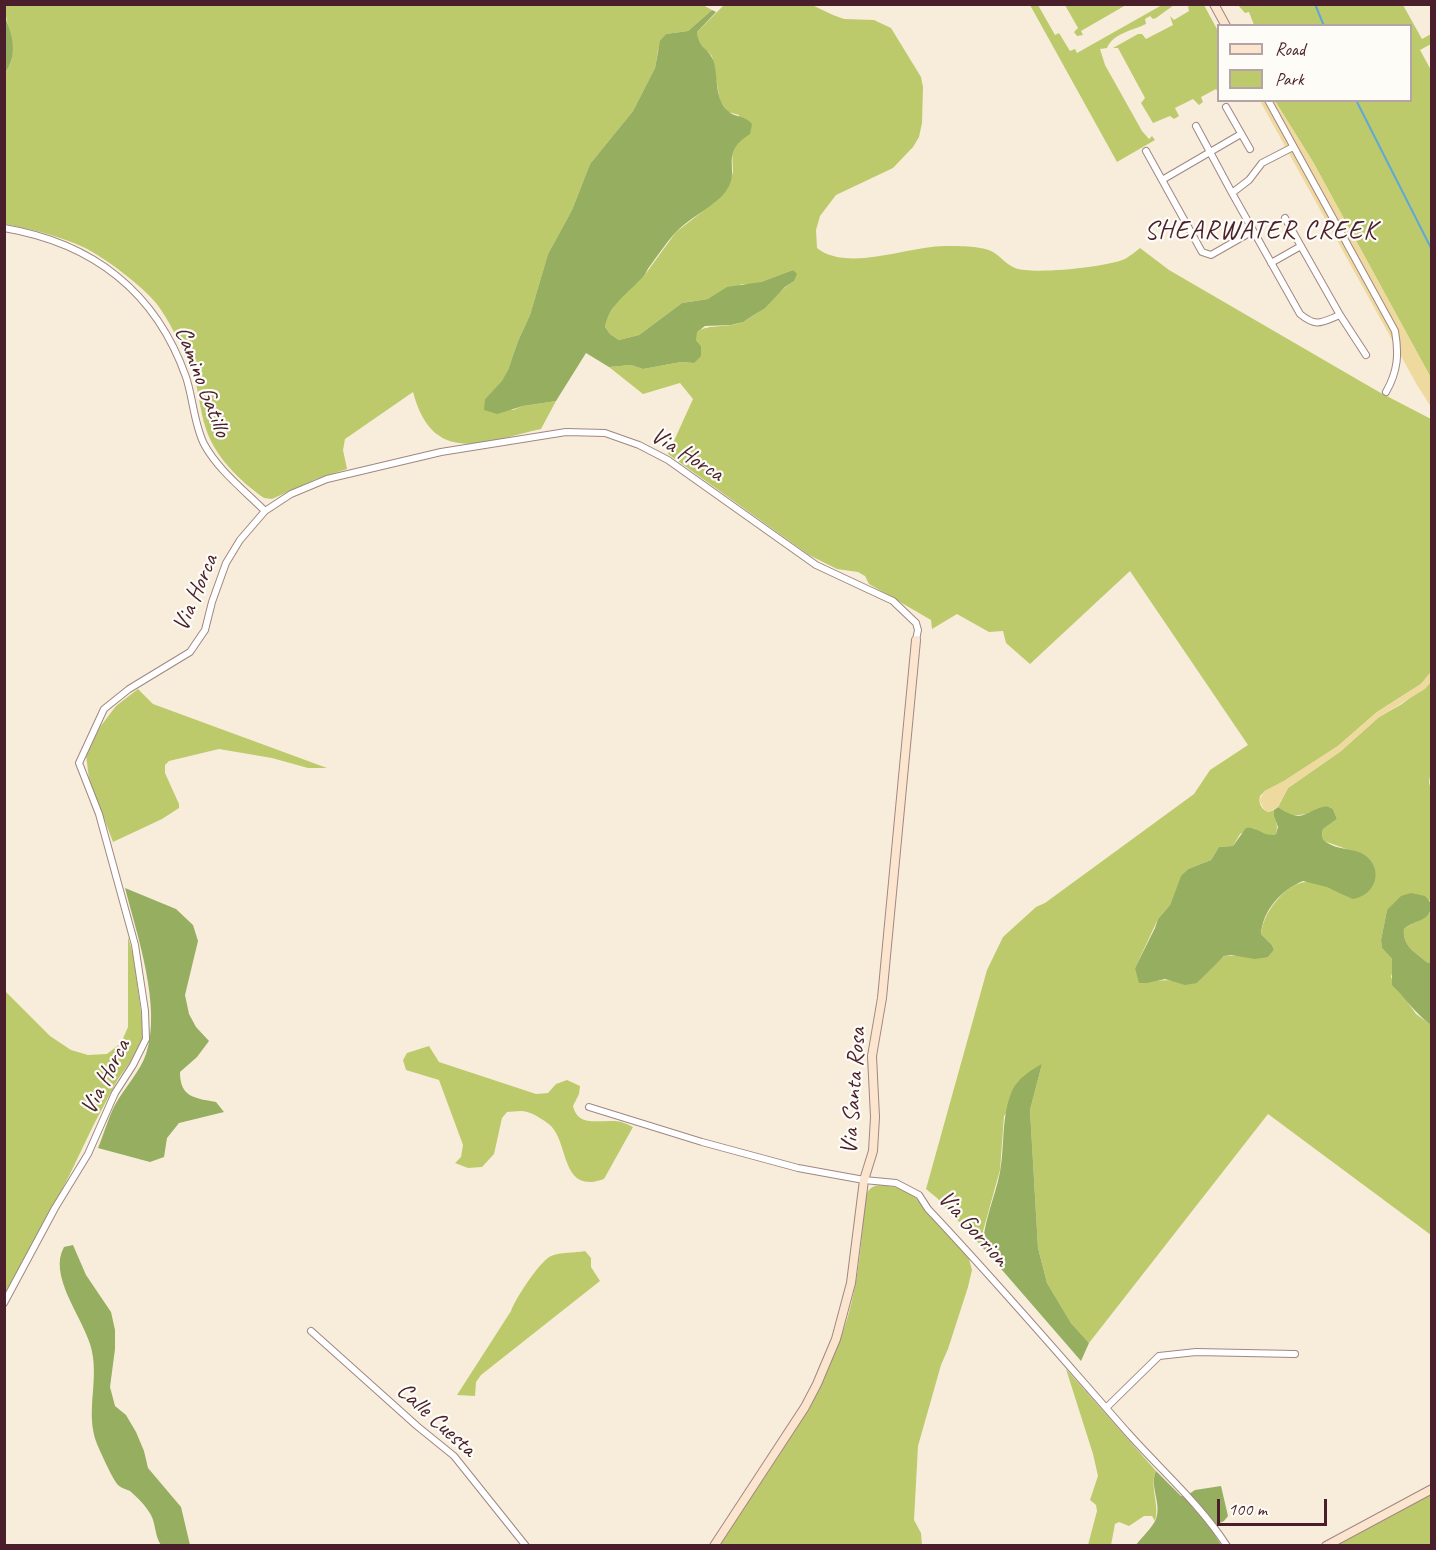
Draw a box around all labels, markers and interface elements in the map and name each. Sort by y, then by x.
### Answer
legend [1217,24,1412,102]
text: Road [1275,38,1305,60]
text: Park [1275,68,1304,90]
district label: SHEARWATER CREEK [1145,215,1377,247]
street label: Camino Gatillo [168,323,236,441]
street label: Via Horca [645,421,729,489]
street label: Via Horca [167,550,225,636]
street label: Via Santa Rosa [835,1027,873,1155]
street label: Via Horca [75,1035,137,1119]
street label: Via Gorrion [931,1185,1015,1273]
street label: Calle Cuesta [390,1377,482,1463]
scale bar [1220,1487,1330,1525]
text: 100 m [1228,1498,1267,1520]

